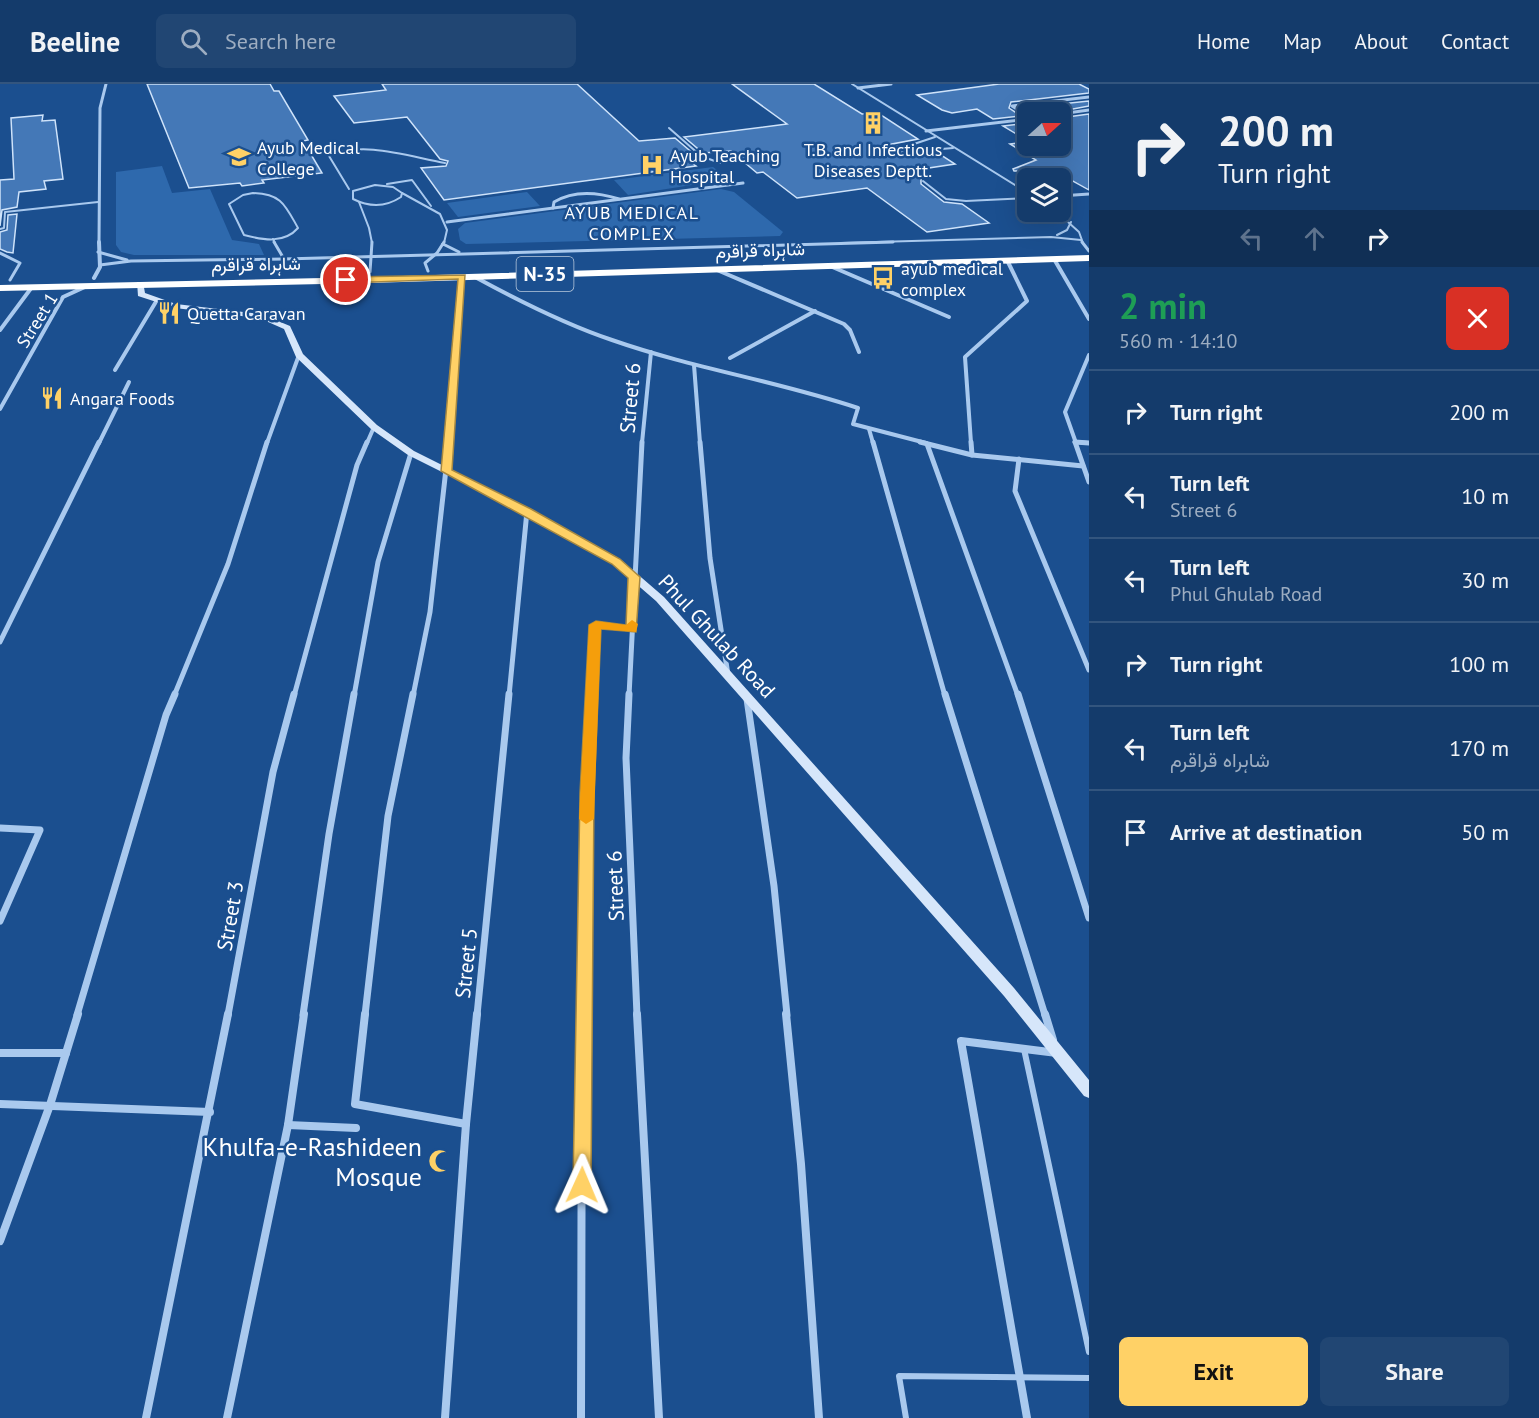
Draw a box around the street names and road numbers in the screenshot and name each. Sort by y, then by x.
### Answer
street label: شاہراہ قراقرم [715,237,805,264]
street label: شاہراہ قراقرم [211,252,301,277]
road number: N-35 [516,257,574,291]
street label: Street 1 [11,288,63,352]
street label: Street 6 [613,362,647,434]
street label: Phul Ghulab Road [653,568,781,704]
street label: Street 6 [600,850,630,922]
street label: Street 3 [211,879,249,953]
street label: Street 5 [449,926,483,1000]

